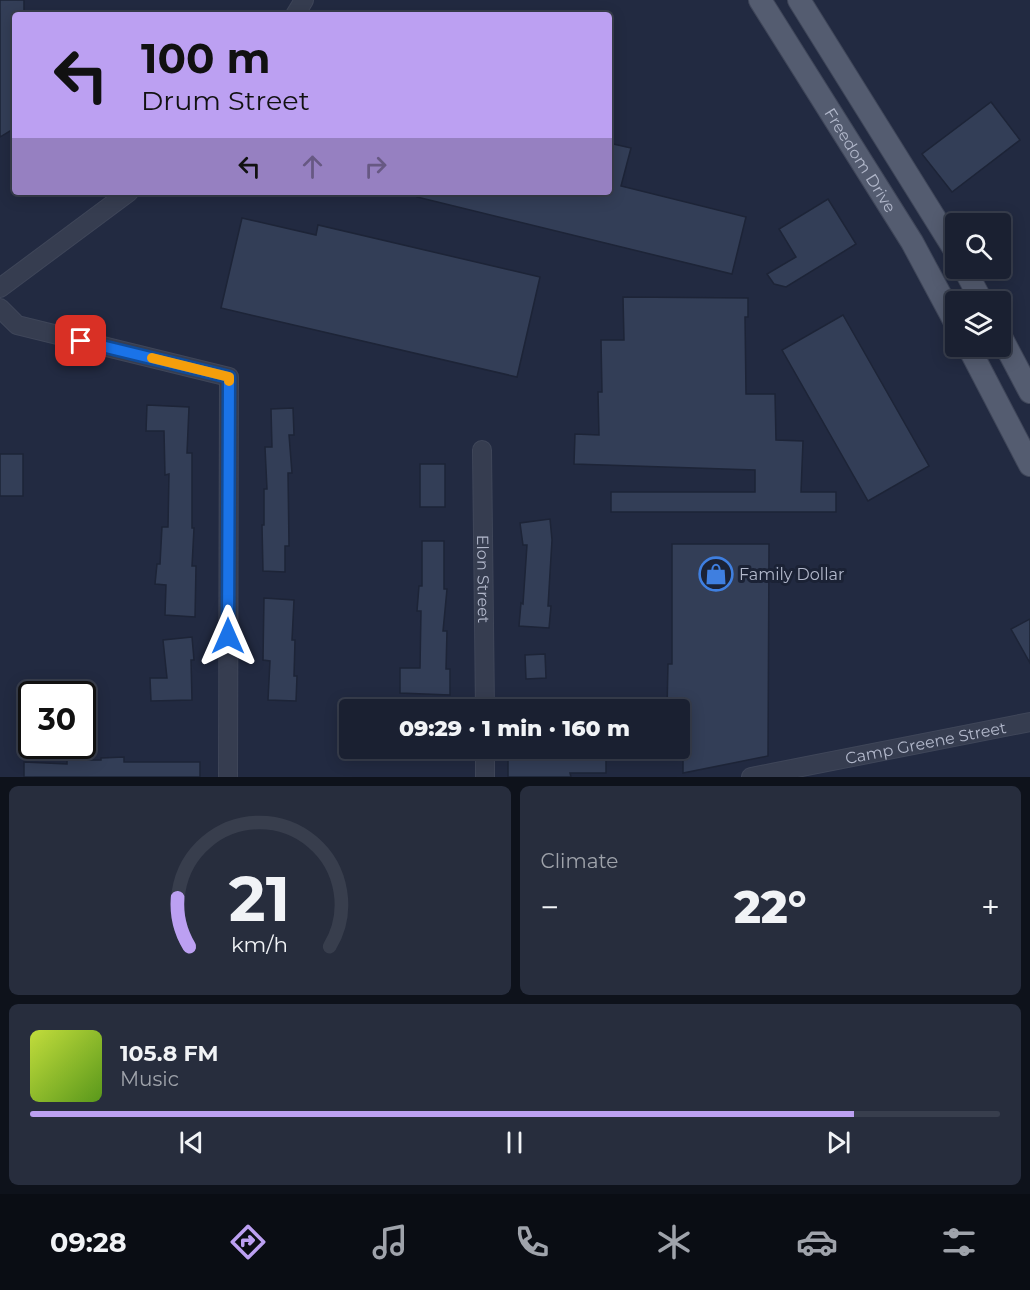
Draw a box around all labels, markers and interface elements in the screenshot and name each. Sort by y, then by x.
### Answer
text: 100 m [141,32,270,84]
icon: left [42,36,120,114]
text: Drum Street [141,84,310,117]
street label: Freedom Drive [820,105,900,216]
icon: left [233,150,266,183]
icon: ahead [296,150,329,183]
icon: right [359,150,392,183]
map controls [945,213,1011,357]
button: search [945,213,1011,279]
button: layers [945,291,1011,357]
pin [55,315,106,366]
icon: arrive [64,324,97,357]
street label: Elon Street [473,535,493,624]
shop icon: Family Dollar [698,556,734,592]
place label: Family Dollar [739,565,844,584]
position arrow [196,604,260,668]
speed limit sign: 30 [18,681,96,759]
text: 09:29 · 1 min · 160 m [399,715,630,742]
street label: Camp Greene Street [844,718,1008,768]
text: Climate [541,849,618,873]
text: 21 [229,861,290,937]
text: 22° [734,879,807,934]
text: − [541,887,559,927]
text: + [981,887,1000,927]
text: km/h [231,932,288,958]
text: 105.8 FM [120,1040,218,1067]
text: Music [120,1067,179,1091]
icon: previous [175,1126,208,1159]
icon: pause [498,1126,531,1159]
icon: next [822,1126,855,1159]
icon: directions [227,1221,269,1263]
icon: music [369,1221,411,1263]
icon: phone [511,1221,553,1263]
icon: climate [653,1221,695,1263]
icon: car [796,1221,838,1263]
icon: filters [938,1221,980,1263]
text: 09:28 [50,1226,126,1259]

